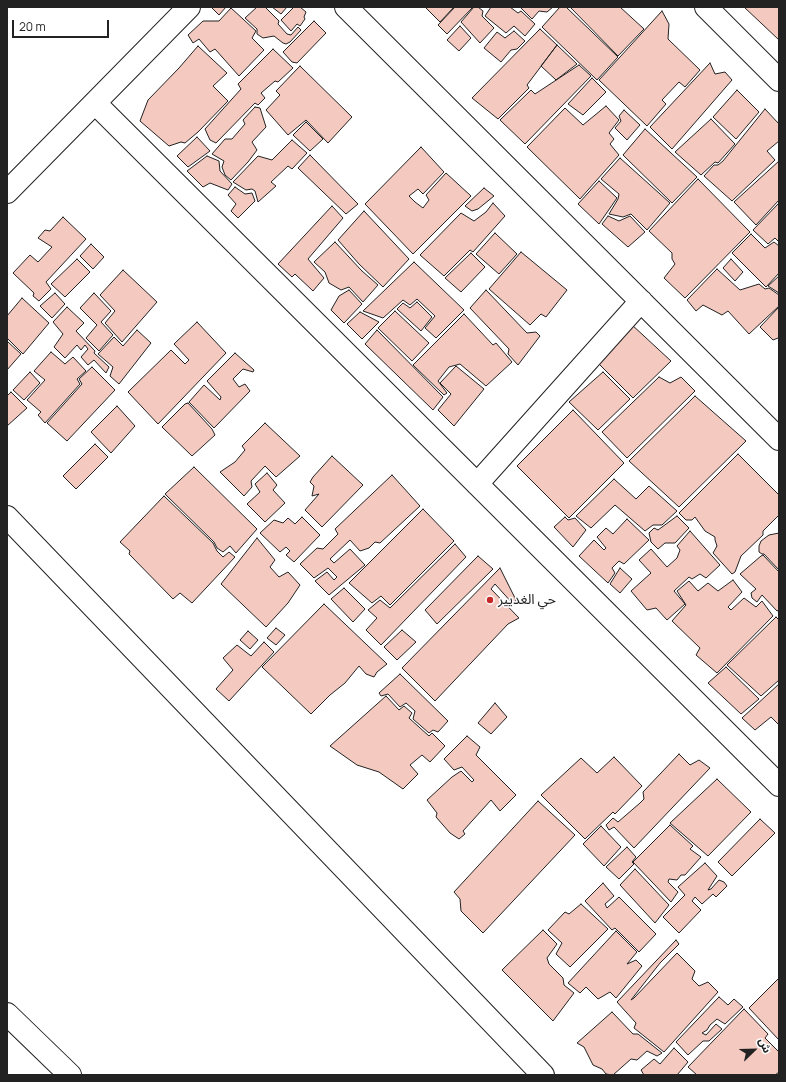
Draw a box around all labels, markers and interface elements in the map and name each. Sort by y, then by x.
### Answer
scale bar [14,12,111,38]
text: 20 m [19,18,46,35]
place label: حي الغديير [498,592,556,608]
marker: حي الغديير [485,595,495,605]
north arrow [734,1030,774,1070]
text: ش [756,1035,775,1055]

